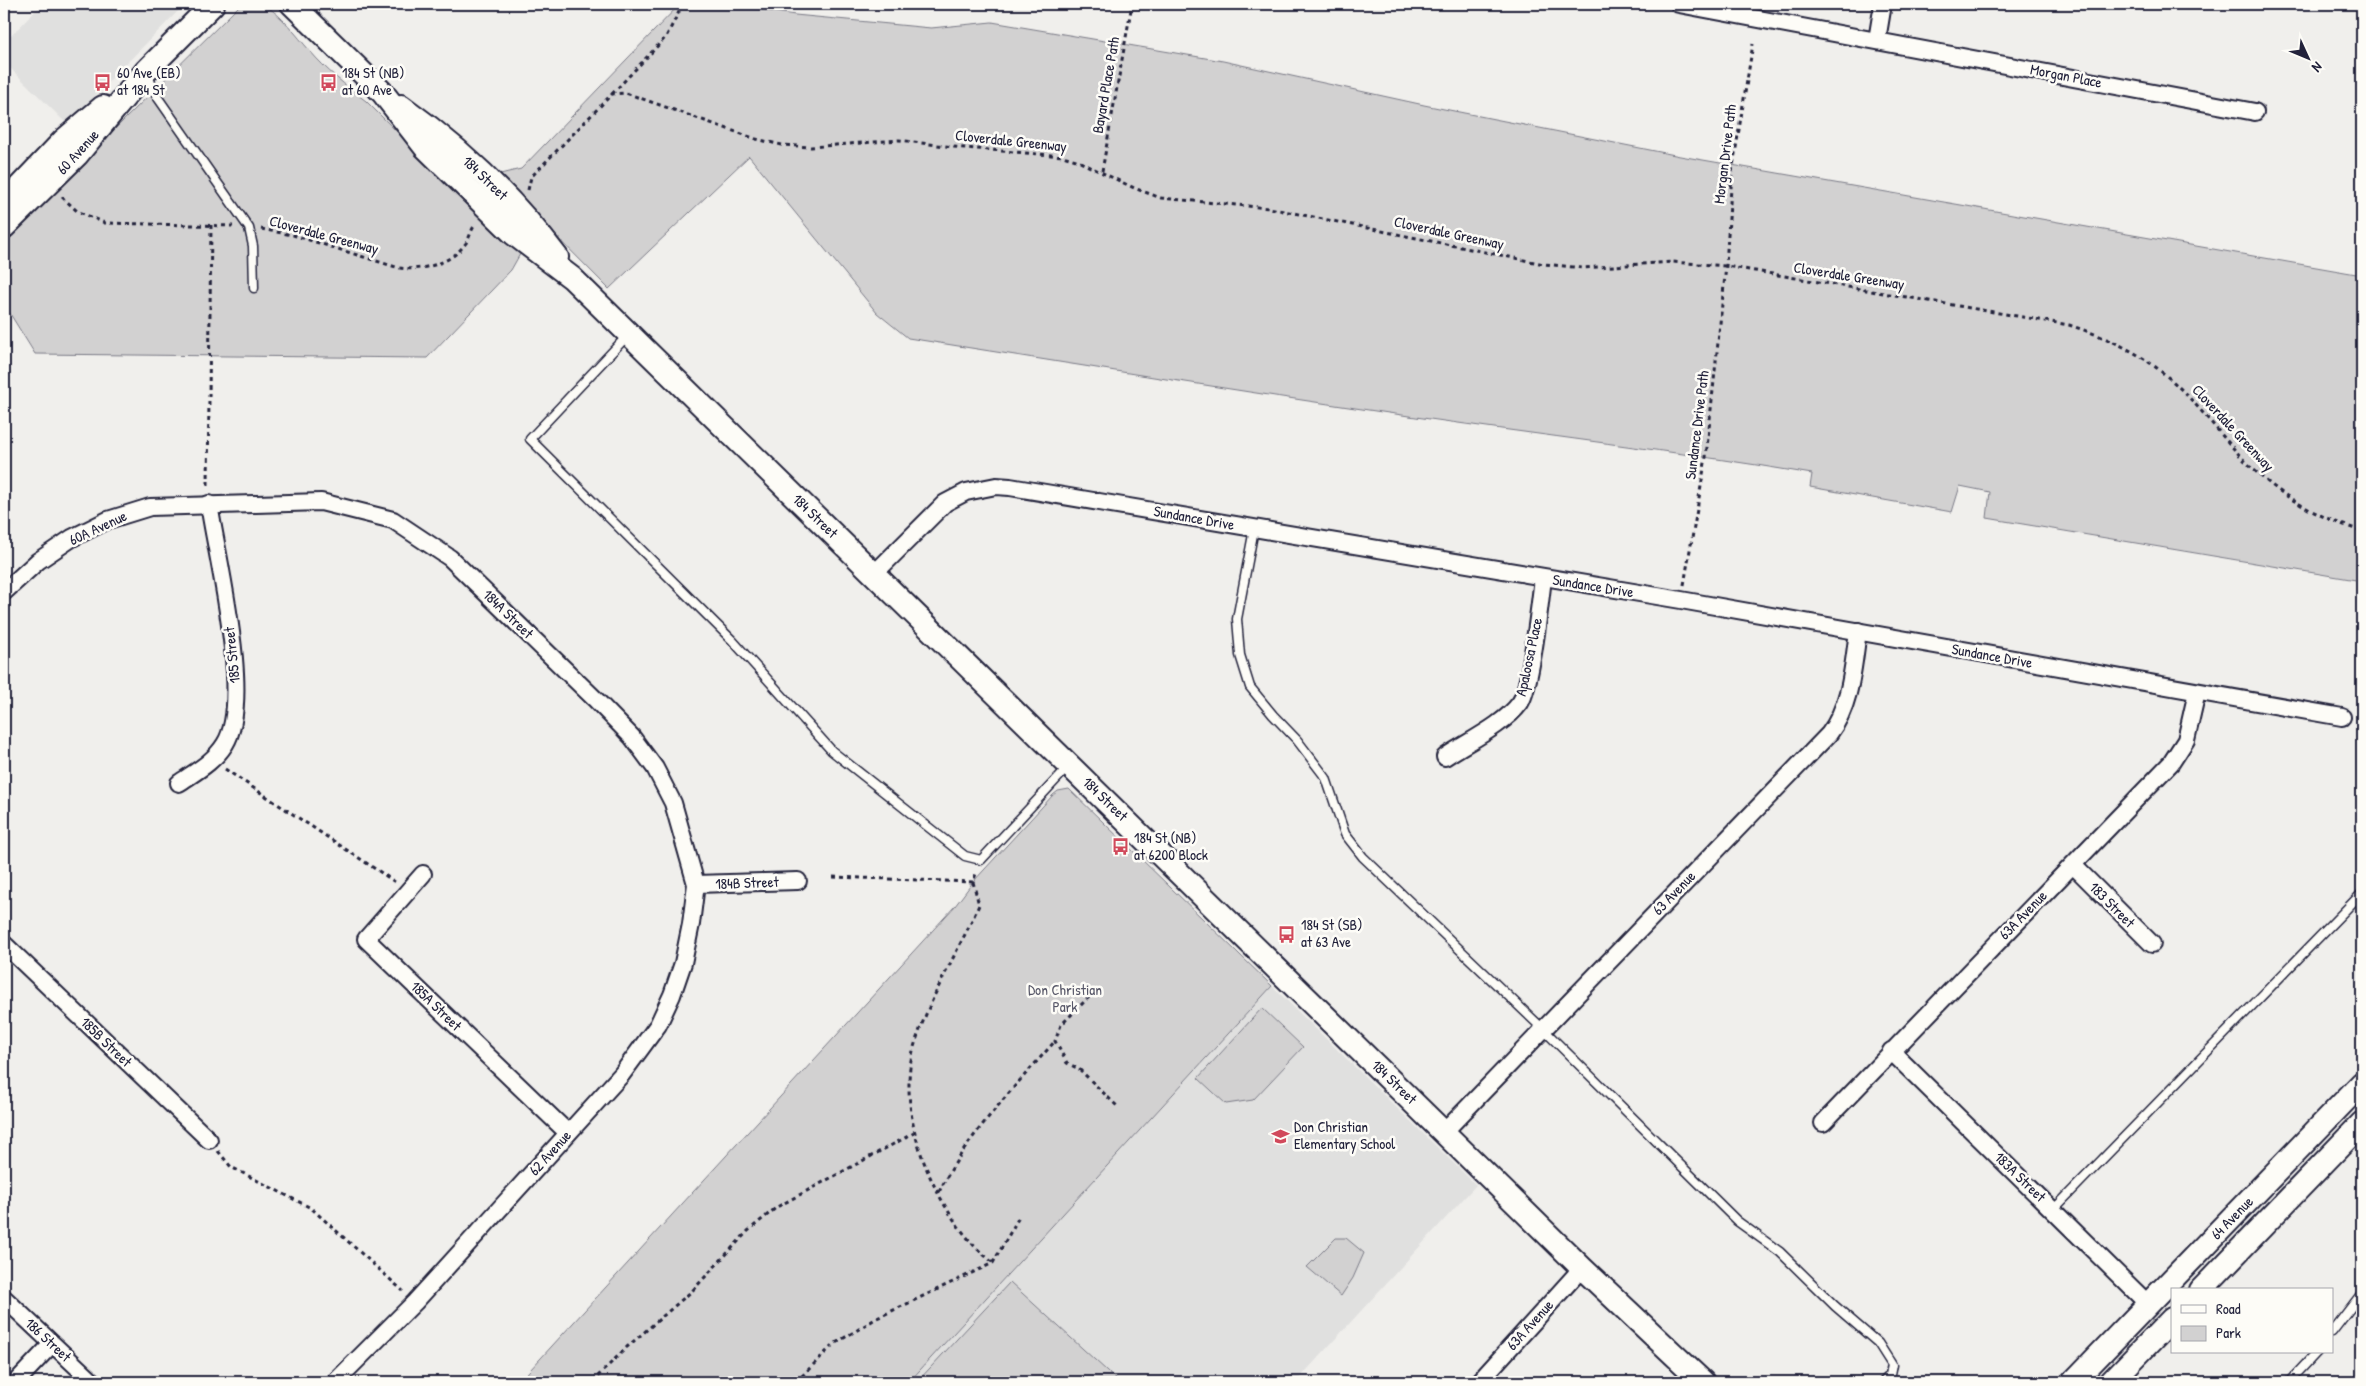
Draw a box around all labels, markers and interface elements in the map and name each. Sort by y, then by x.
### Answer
north arrow [2284,32,2334,82]
street label: Bayard Place Path [1087,35,1124,135]
street label: Morgan Place [2029,58,2104,93]
text: N [2308,58,2327,77]
place label: 60 Ave (EB) at 184 St [117,62,181,100]
place label: 184 St (NB) at 60 Ave [342,62,405,100]
bus stop icon: 60 Ave (EB) at 184 St [93,72,113,92]
bus stop icon: 184 St (NB) at 60 Ave [318,72,338,92]
street label: Morgan Drive Path [1708,103,1741,205]
street label: 60 Avenue [52,124,104,179]
street label: Cloverdale Greenway [954,124,1068,157]
street label: 184 Street [458,151,513,205]
street label: Cloverdale Greenway [267,210,381,259]
street label: Cloverdale Greenway [1392,211,1506,254]
street label: Cloverdale Greenway [1792,256,1906,295]
street label: Sundance Drive Path [1679,369,1714,481]
street label: Cloverdale Greenway [2187,380,2279,476]
street label: 184 Street [788,489,843,543]
street label: Sundance Drive [1152,500,1236,535]
street label: 60A Avenue [65,505,130,550]
street label: Sundance Drive [1551,569,1635,602]
street label: 184A Street [478,584,539,644]
street label: Apaloosa Place [1510,616,1547,698]
street label: 185 Street [218,625,245,684]
street label: Sundance Drive [1950,638,2034,673]
street label: 184 Street [1078,772,1133,826]
place label: 184 St (NB) at 6200 Block [1134,827,1208,865]
bus stop icon: 184 St (NB) at 6200 Block [1110,837,1130,857]
street label: 63 Avenue [1647,866,1700,919]
street label: 184B Street [715,871,780,894]
street label: 183 Street [2085,877,2141,933]
street label: 63A Avenue [1994,885,2052,944]
place label: 184 St (SB) at 63 Ave [1301,914,1362,952]
bus stop icon: 184 St (SB) at 63 Ave [1277,924,1297,944]
street label: 185A Street [406,976,467,1036]
park label: Don Christian Park [1028,979,1102,1017]
street label: 185B Street [76,1012,137,1072]
street label: 184 Street [1367,1055,1422,1109]
place label: Don Christian Elementary School [1294,1116,1395,1154]
street label: 62 Avenue [524,1125,576,1180]
school or university icon: Don Christian Elementary School [1270,1126,1290,1146]
street label: 183A Street [1990,1147,2051,1207]
street label: 64 Avenue [2206,1191,2258,1244]
legend [2171,1288,2334,1354]
street label: 63A Avenue [1501,1295,1558,1355]
text: Road [2216,1298,2241,1319]
street label: 186 Street [21,1313,77,1367]
text: Park [2216,1322,2241,1343]

